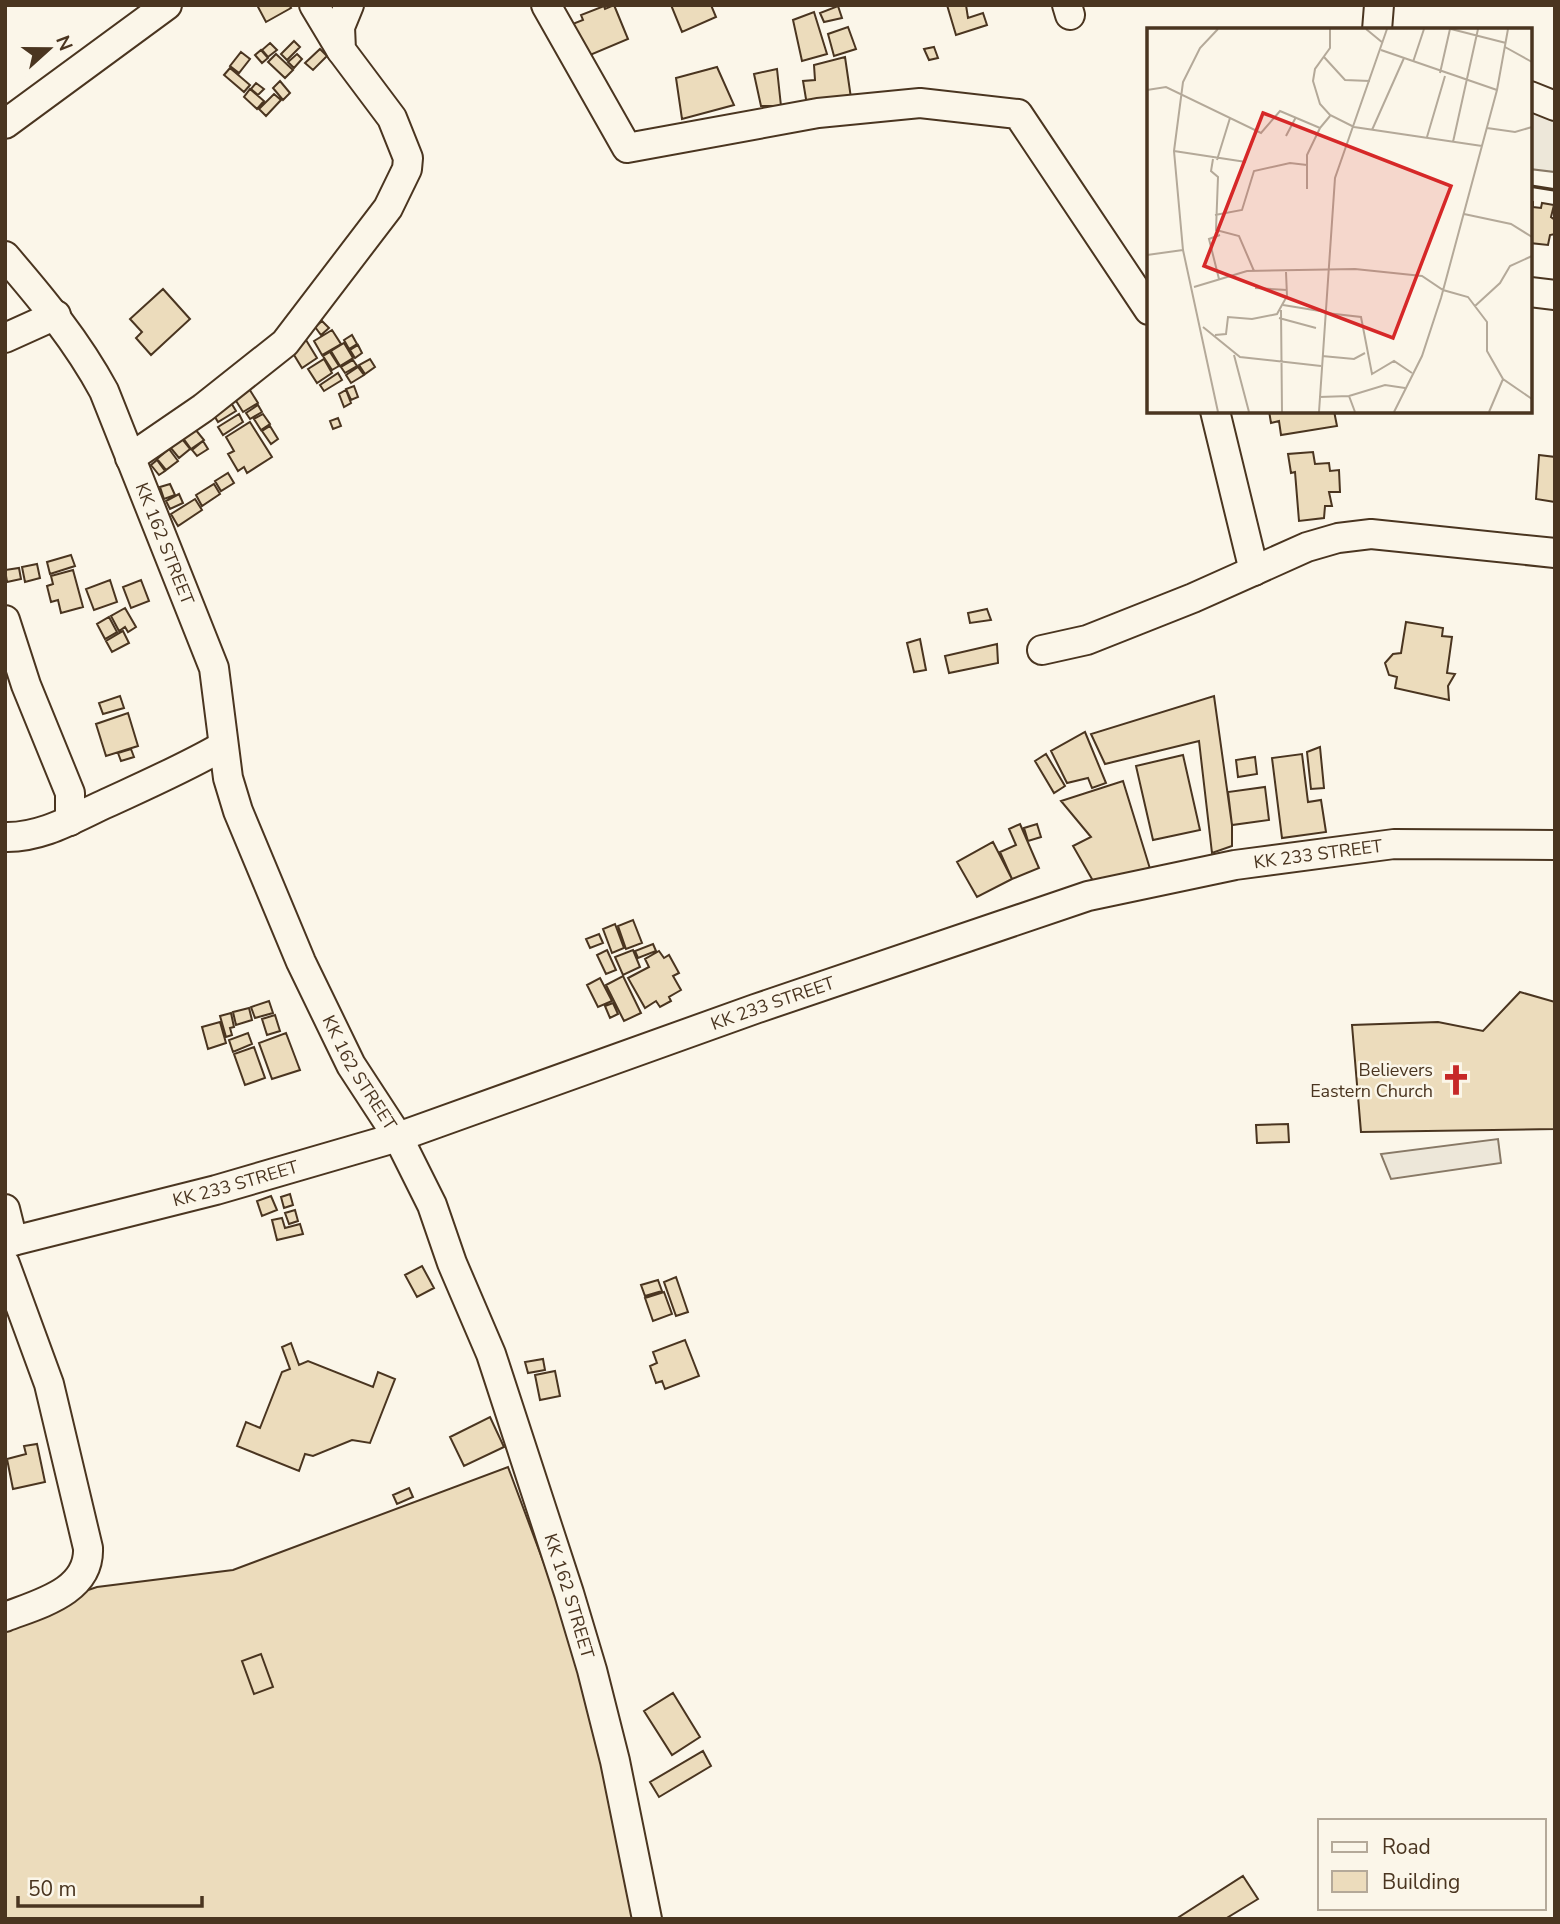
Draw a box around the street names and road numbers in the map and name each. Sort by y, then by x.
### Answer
street label: KK 162 STREET [130,479,200,608]
street label: KK 233 STREET [1252,834,1384,874]
street label: KK 233 STREET [708,971,838,1036]
street label: KK 162 STREET [317,1011,402,1135]
street label: KK 233 STREET [170,1155,301,1212]
street label: KK 162 STREET [538,1531,600,1661]

